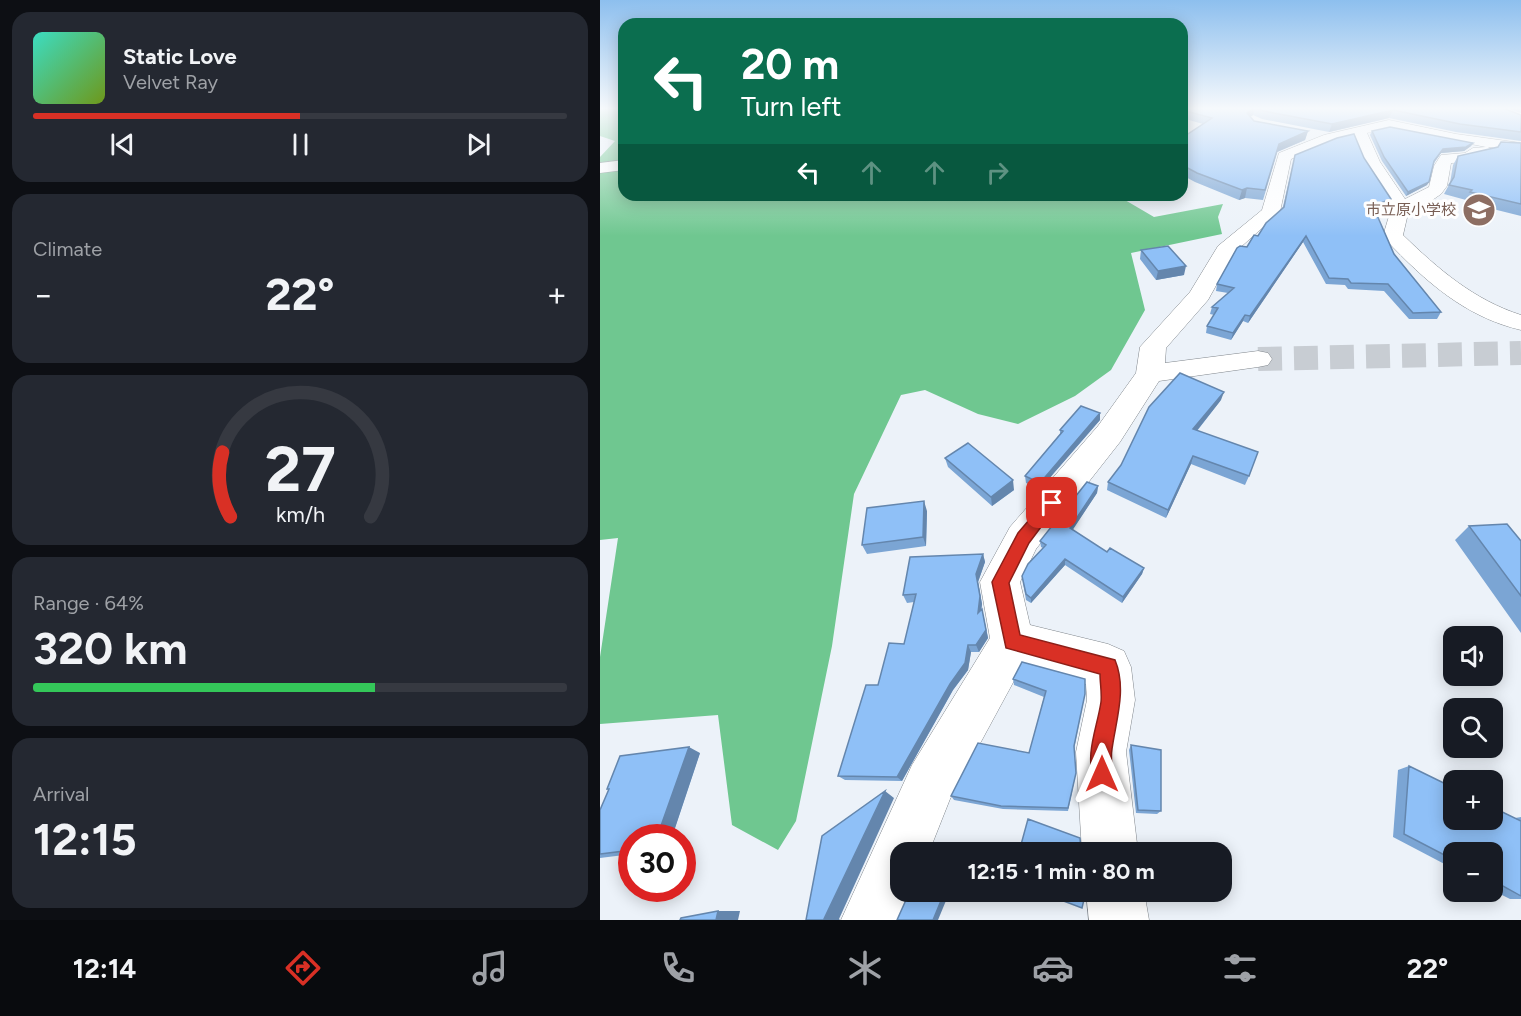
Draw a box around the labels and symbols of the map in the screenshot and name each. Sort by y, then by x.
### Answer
school or university icon: 市立原小学校 [1461,192,1497,228]
place label: 市立原小学校 [1366,201,1456,219]
pin [1026,477,1077,528]
position arrow [1070,742,1134,806]
speed limit sign: 30 [618,824,696,902]

